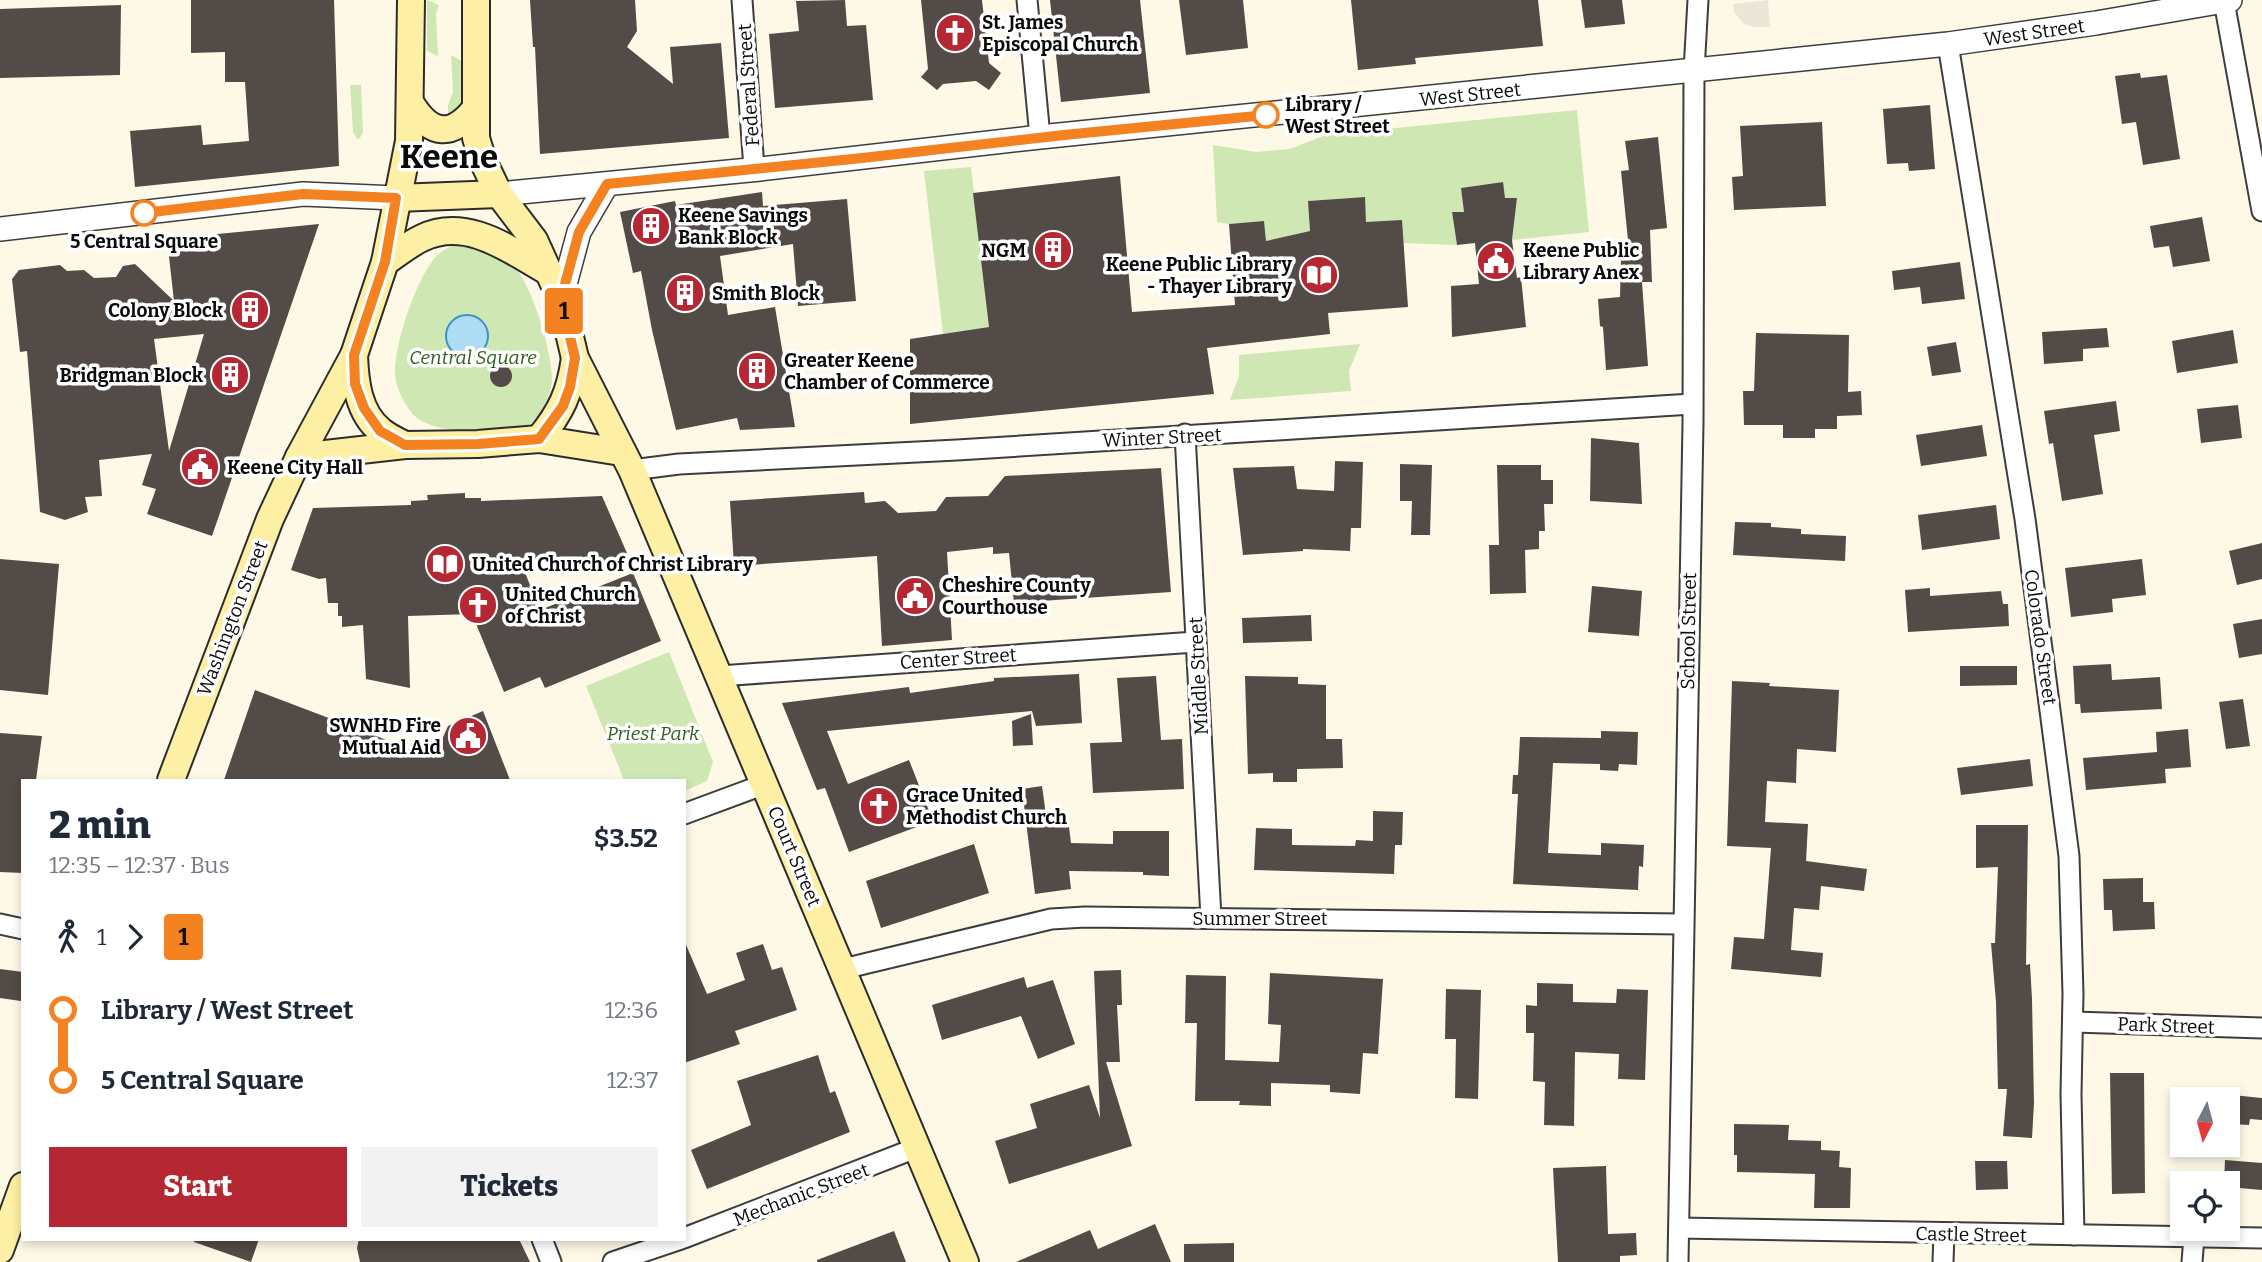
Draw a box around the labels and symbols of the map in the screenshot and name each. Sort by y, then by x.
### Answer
place label: St. James Episcopal Church [982,11,1138,56]
church icon: St. James Episcopal Church [934,12,976,54]
street label: West Street [1982,14,2086,51]
street label: Federal Street [733,23,764,147]
street label: West Street [1418,78,1522,111]
place label: Library / West Street [1285,93,1390,138]
marker: Library / West Street [1253,102,1279,128]
district label: Keene [400,137,498,177]
marker: 5 Central Square [131,200,157,226]
place label: Keene Savings Bank Block [678,204,808,249]
building icon: Keene Savings Bank Block [630,205,672,247]
building icon: NGM [1032,229,1074,271]
place label: 5 Central Square [70,230,218,253]
place label: NGM [981,239,1026,262]
place label: Keene Public Library Anex [1523,239,1640,284]
public building icon: Keene Public Library Anex [1475,240,1517,282]
place label: Keene Public Library - Thayer Library [1106,253,1292,298]
library icon: Keene Public Library - Thayer Library [1298,254,1340,296]
building icon: Smith Block [664,272,706,314]
place label: Smith Block [712,282,821,305]
line badge: 1 [541,288,587,334]
building icon: Colony Block [229,289,271,331]
place label: Colony Block [108,299,224,322]
park label: Central Square [409,346,537,369]
place label: Greater Keene Chamber of Commerce [784,349,990,394]
building icon: Greater Keene Chamber of Commerce [736,350,778,392]
building icon: Bridgman Block [209,354,251,396]
place label: Bridgman Block [59,364,204,387]
street label: Winter Street [1102,423,1222,452]
public building icon: Keene City Hall [179,446,221,488]
place label: Keene City Hall [227,456,363,479]
street label: Washington Street [192,537,273,699]
library icon: United Church of Christ Library [424,543,466,585]
place label: United Church of Christ Library [472,553,754,576]
street label: Colorado Street [2020,568,2061,707]
street label: School Street [1676,572,1701,690]
place label: Cheshire County Courthouse [942,574,1091,619]
public building icon: Cheshire County Courthouse [894,575,936,617]
place label: United Church of Christ [505,583,636,628]
church icon: United Church of Christ [457,584,499,626]
street label: Middle Street [1184,616,1213,736]
street label: Center Street [899,643,1017,674]
place label: SWNHD Fire Mutual Aid [329,714,442,759]
public building icon: SWNHD Fire Mutual Aid [447,715,489,757]
park label: Priest Park [607,722,700,745]
place label: Grace United Methodist Church [906,784,1067,829]
church icon: Grace United Methodist Church [858,785,900,827]
street label: Court Street [763,802,826,910]
street label: Summer Street [1192,907,1328,930]
street label: Park Street [2117,1012,2215,1039]
north arrow [2170,1087,2240,1157]
street label: Mechanic Street [730,1158,872,1231]
street label: Castle Street [1915,1222,2027,1247]

